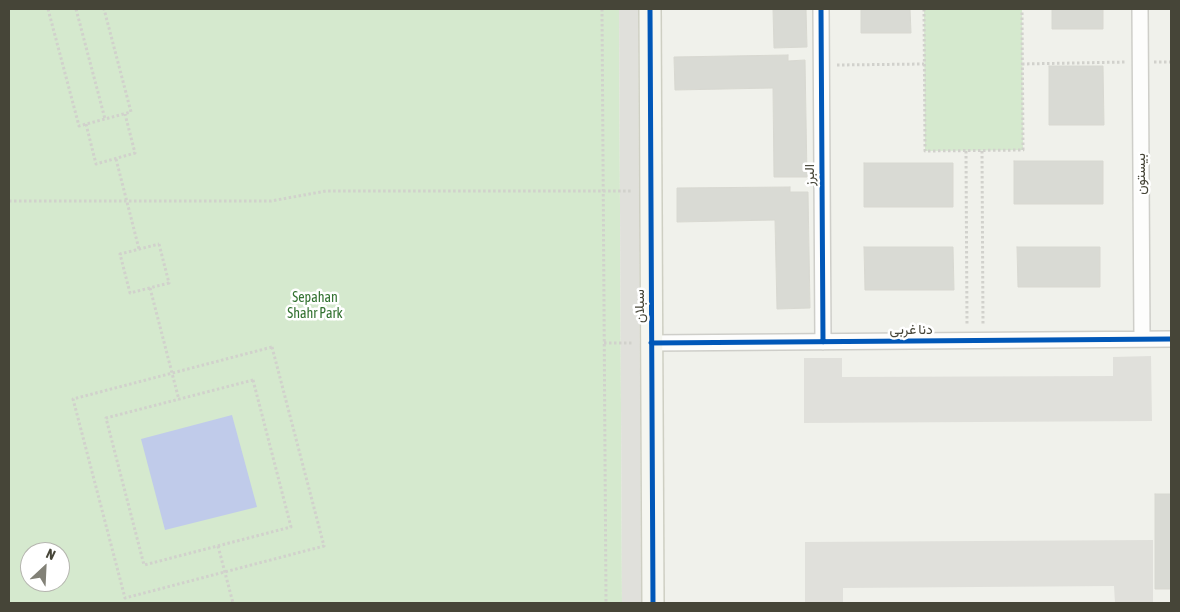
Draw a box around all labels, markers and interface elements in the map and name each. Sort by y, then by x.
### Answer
street label: بیستون [1133,153,1149,195]
street label: البرز [802,164,818,186]
street label: سبلان [632,289,648,323]
park label: Sepahan Shahr Park [287,290,343,322]
street label: دنا غربی [889,322,933,338]
north arrow [20,542,70,592]
text: N [44,545,58,563]

